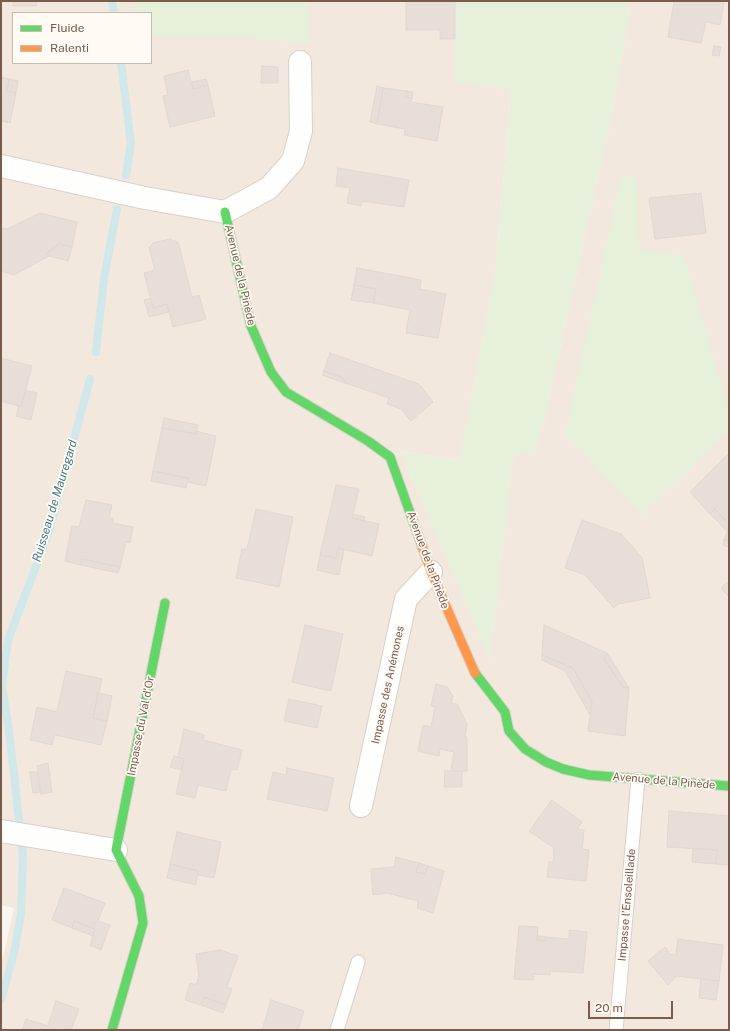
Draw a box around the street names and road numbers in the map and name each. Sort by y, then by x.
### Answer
street label: Avenue de la Pinède [222,223,258,327]
street label: Avenue de la Pinède [404,509,452,611]
street label: Impasse des Anémones [369,625,407,745]
street label: Impasse du Val d'Or [125,675,157,777]
street label: Avenue de la Pinède [612,770,716,792]
street label: Impasse l’Ensoleillade [616,848,638,962]

